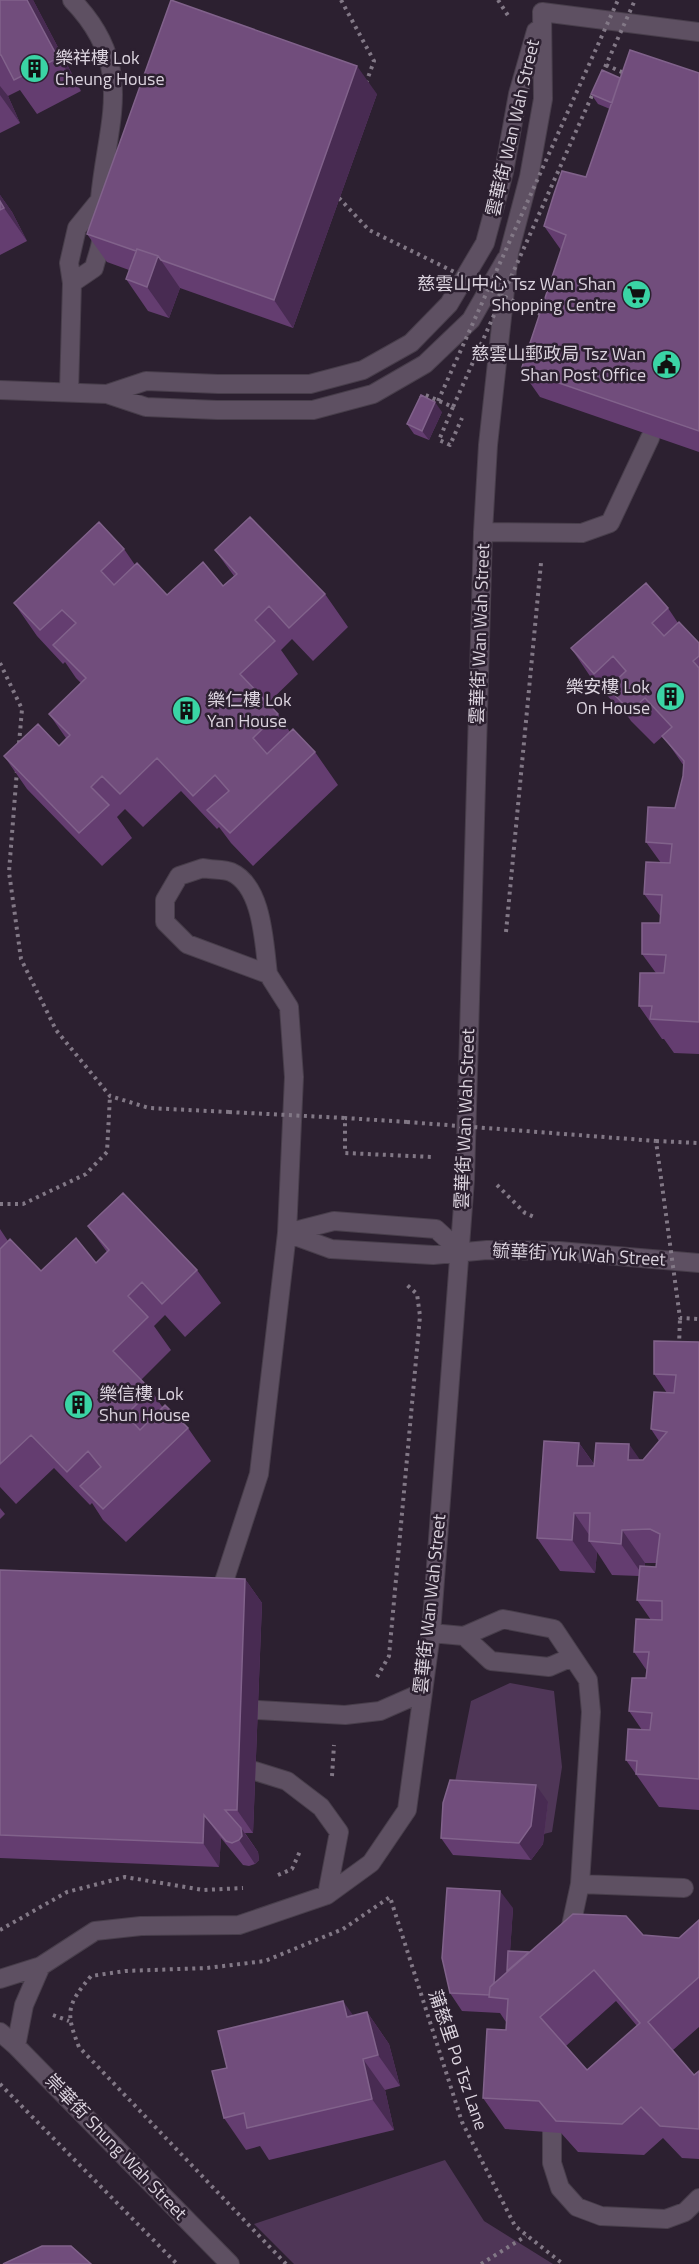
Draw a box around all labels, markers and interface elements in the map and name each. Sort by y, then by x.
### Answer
street label: 雲華街 Wan Wah Street [479,36,546,219]
place label: 樂祥樓 Lok Cheung House [55,44,165,92]
building icon: 樂祥樓 Lok Cheung House [18,52,50,84]
place label: 慈雲山中心 Tsz Wan Shan Shopping Centre [417,270,616,318]
supermarket icon: 慈雲山中心 Tsz Wan Shan Shopping Centre [621,278,653,310]
place label: 慈雲山郵政局 Tsz Wan Shan Post Office [471,340,646,388]
public building icon: 慈雲山郵政局 Tsz Wan Shan Post Office [651,348,683,380]
street label: 雲華街 Wan Wah Street [463,542,496,725]
place label: 樂安樓 Lok On House [565,673,650,721]
building icon: 樂安樓 Lok On House [655,681,687,713]
place label: 樂仁樓 Lok Yan House [207,686,292,734]
building icon: 樂仁樓 Lok Yan House [170,694,202,726]
street label: 雲華街 Wan Wah Street [448,1027,481,1210]
street label: 毓華街 Yuk Wah Street [492,1236,667,1273]
place label: 樂信樓 Lok Shun House [99,1380,190,1428]
building icon: 樂信樓 Lok Shun House [62,1388,94,1420]
street label: 雲華街 Wan Wah Street [407,1512,452,1695]
street label: 蒲慈里 Po Tsz Lane [422,1986,495,2134]
street label: 崇華街 Shung Wah Street [39,2067,194,2226]

